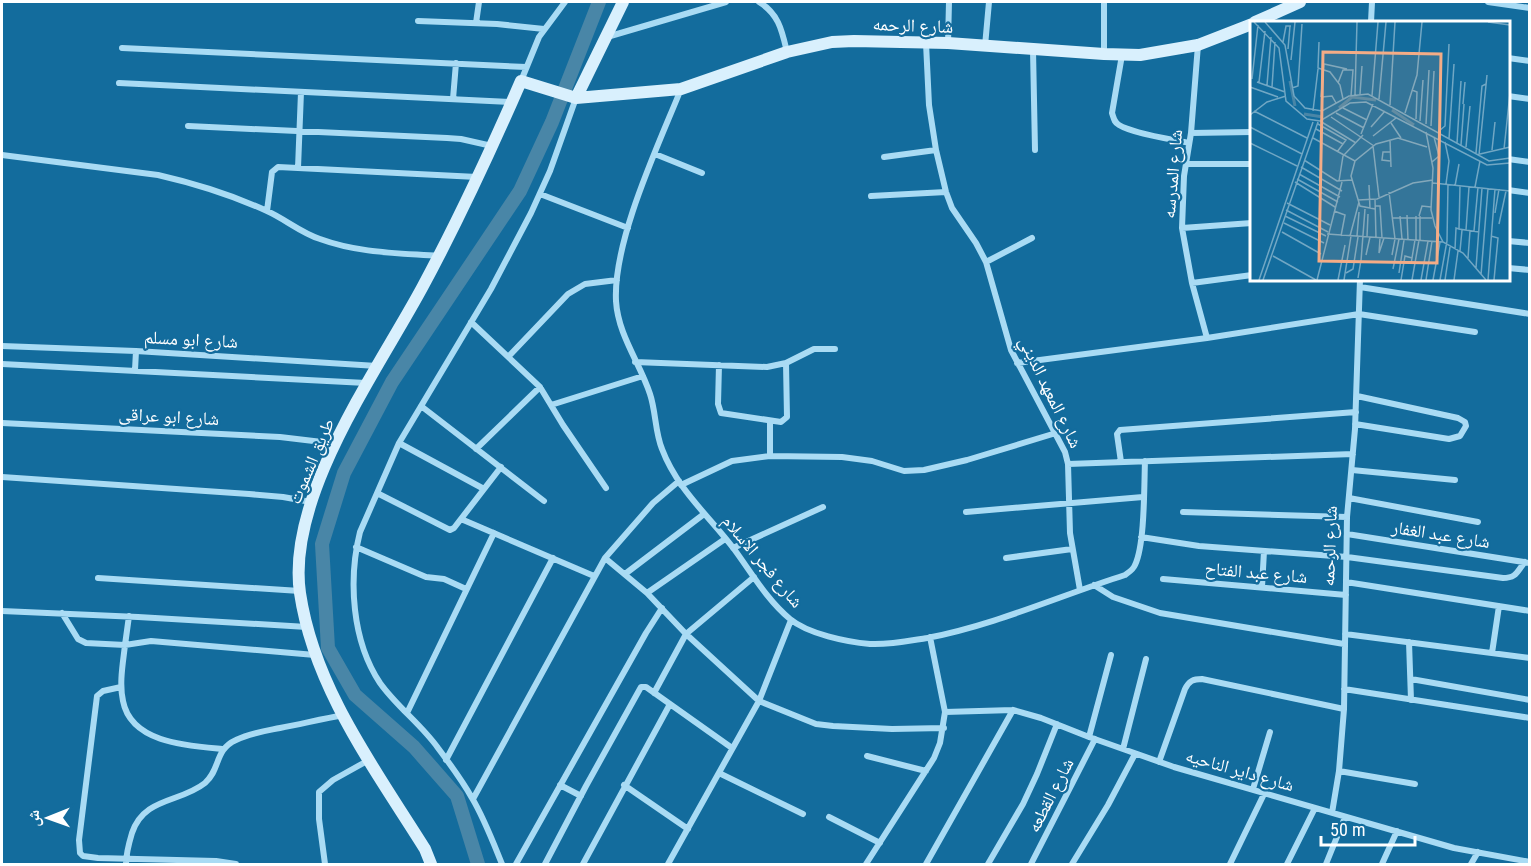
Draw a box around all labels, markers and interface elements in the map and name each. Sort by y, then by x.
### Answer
street label: شارع الرحمه [872,13,954,38]
inset map [1250,21,1510,280]
street label: شارع المدرسه [1158,129,1187,220]
street label: شارع ابو مسلم [143,326,239,354]
street label: شارع المعهد الديني [1011,333,1087,453]
street label: شارع ابو عراقى [118,403,220,430]
street label: طريق الشموت [284,415,339,507]
street label: شارع الرحمه [1317,505,1342,587]
street label: شارع فجر الاسلام [717,510,808,613]
street label: شارع عبد الغفار [1389,516,1492,553]
street label: شارع عبد الفتاح [1204,557,1308,589]
street label: شارع داير الناحيه [1183,745,1297,796]
street label: شارع القطعه [1022,754,1078,836]
north arrow [18,788,78,848]
scale bar [1321,809,1416,847]
text: ش [24,810,43,827]
text: 50 m [1330,819,1365,840]

